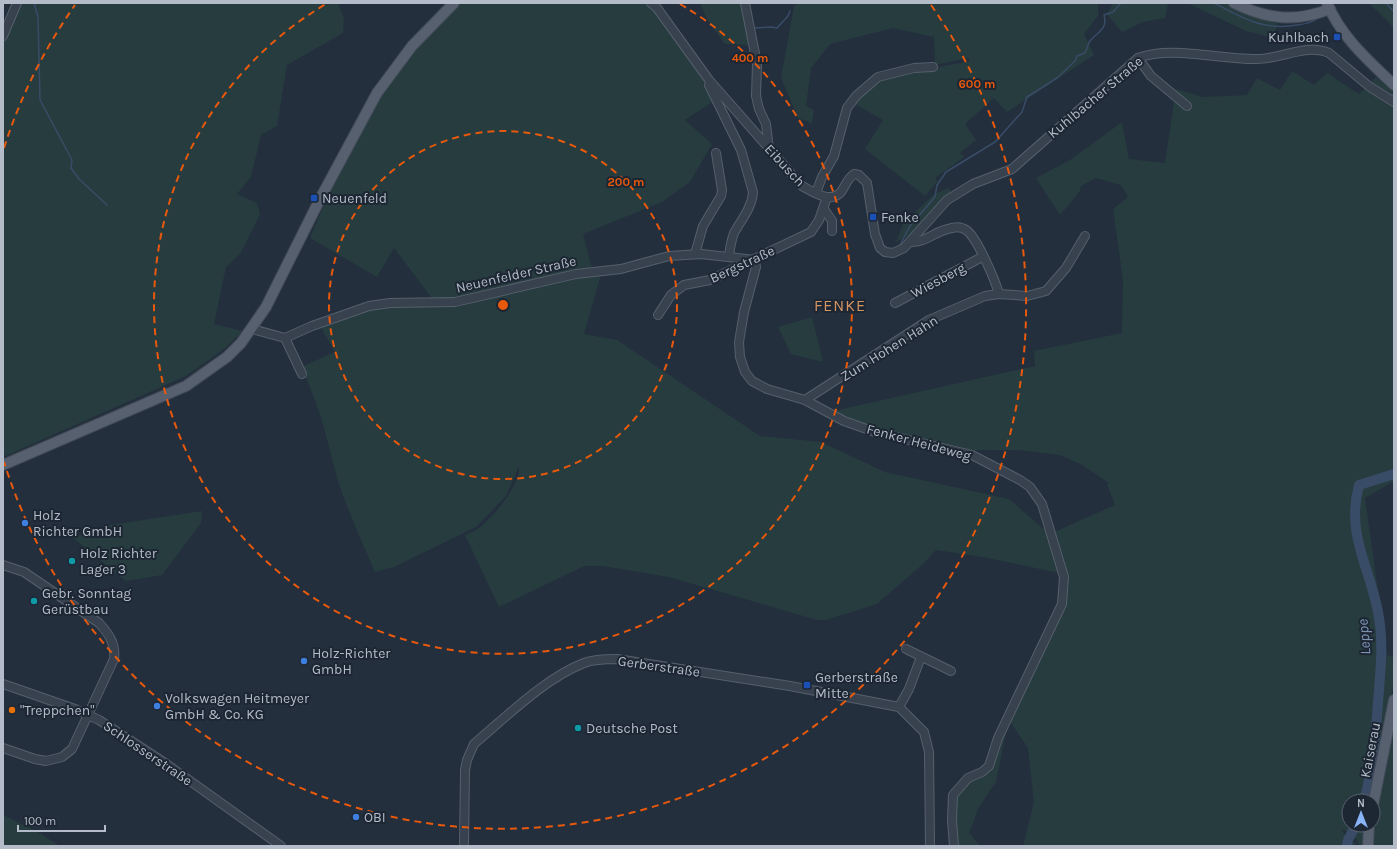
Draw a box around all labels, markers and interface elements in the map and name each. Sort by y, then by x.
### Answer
place label: Kuhlbach [1268,29,1329,46]
marker: Kuhlbach [1332,32,1342,42]
text: 400 m [732,51,768,65]
street label: Kuhlbacher Straße [1044,53,1146,142]
text: 600 m [959,77,995,91]
street label: Eibusch [761,141,809,190]
text: 200 m [608,175,644,189]
place label: Neuenfeld [322,190,387,207]
marker: Neuenfeld [309,193,319,203]
place label: Fenke [881,209,919,226]
marker: Fenke [868,212,878,222]
street label: Bergstraße [707,242,777,287]
street label: Neuenfelder Straße [454,252,578,297]
street label: Wiesberg [908,259,969,302]
district label: FENKE [814,296,866,315]
centre of rings [496,298,510,312]
street label: Zum Hohen Hahn [837,312,941,385]
street label: Fenker Heideweg [865,420,973,465]
place label: Holz Richter GmbH [33,507,122,540]
marker: Holz Richter GmbH [20,518,30,528]
place label: Holz Richter Lager 3 [80,545,158,578]
marker: Holz Richter Lager 3 [67,556,77,566]
place label: Gebr. Sonntag Gerüstbau [42,585,131,618]
marker: Gebr. Sonntag Gerüstbau [29,596,39,606]
water label: Leppe [1353,618,1375,656]
place label: Holz-Richter GmbH [312,645,391,678]
street label: Gerberstraße [617,652,701,681]
marker: Holz-Richter GmbH [299,656,309,666]
place label: Gerberstraße Mitte [815,669,898,702]
marker: Gerberstraße Mitte [802,680,812,690]
place label: Volkswagen Heitmeyer GmbH & Co. KG [165,690,310,723]
marker: Volkswagen Heitmeyer GmbH & Co. KG [152,701,162,711]
place label: "Treppchen" [20,702,94,719]
marker: "Treppchen" [7,705,17,715]
street label: Schlosserstraße [100,717,196,789]
place label: Deutsche Post [586,720,678,737]
street label: Kaiserau [1357,721,1384,779]
marker: Deutsche Post [573,723,583,733]
north arrow [1341,793,1381,833]
text: N [1357,797,1365,810]
scale bar [18,807,105,833]
place label: OBI [364,809,386,826]
marker: OBI [351,812,361,822]
text: 100 m [24,814,56,828]

